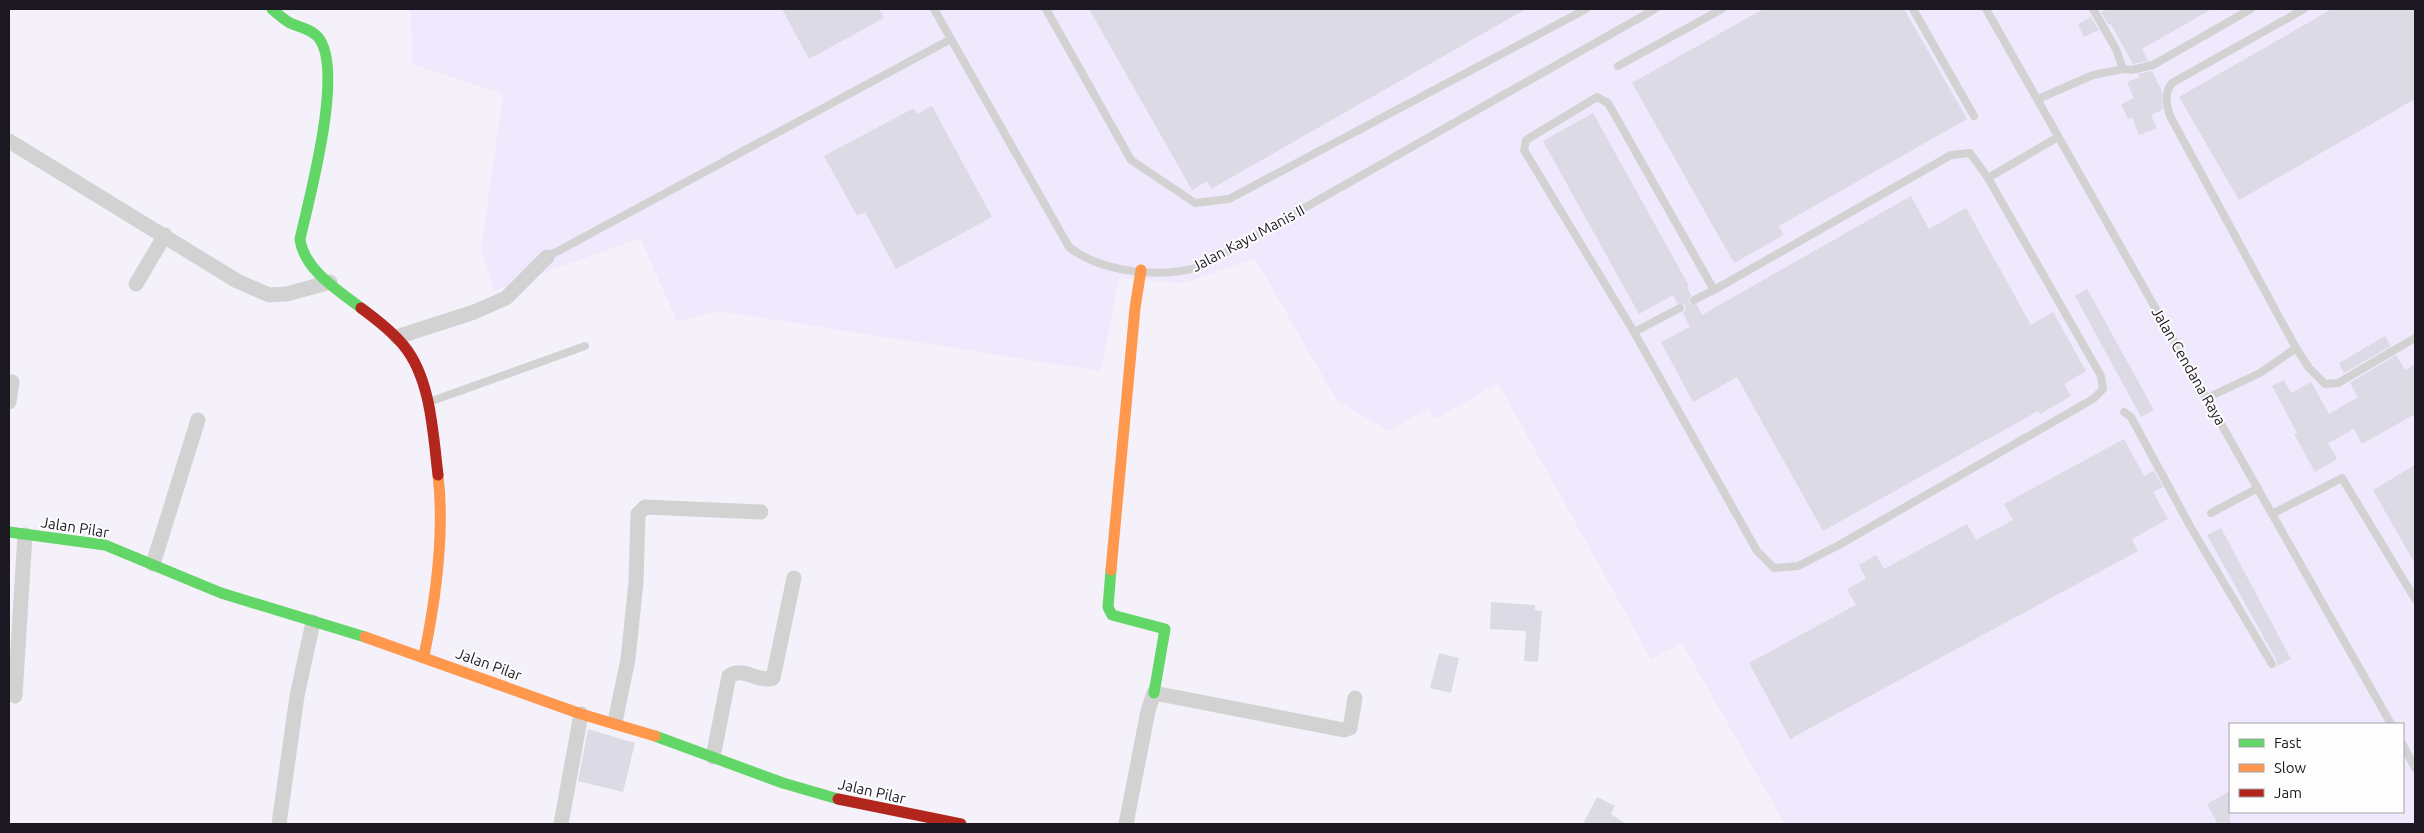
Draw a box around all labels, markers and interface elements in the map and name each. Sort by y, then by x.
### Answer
street label: Jalan Kayu Manis II [1189,201,1307,275]
street label: Jalan Cendana Raya [2148,304,2230,428]
street label: Jalan Pilar [40,513,111,541]
street label: Jalan Pilar [454,644,524,684]
legend [2229,723,2404,813]
text: Fast [2274,734,2302,751]
text: Slow [2274,759,2307,776]
street label: Jalan Pilar [837,775,908,807]
text: Jam [2274,784,2302,801]

